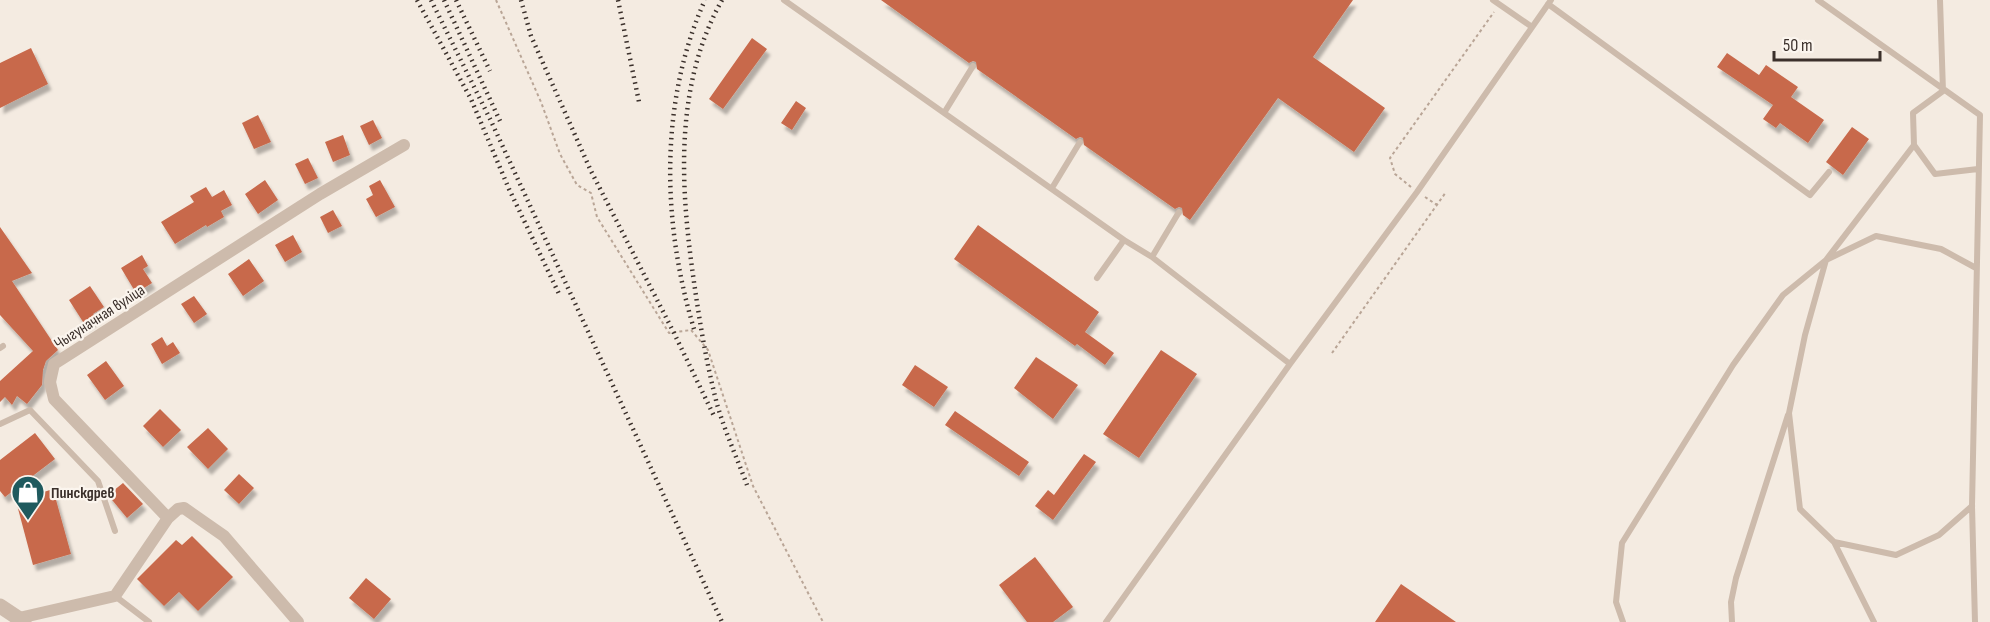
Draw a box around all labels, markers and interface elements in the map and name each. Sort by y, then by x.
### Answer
scale bar [1774,24,1880,62]
text: 50 m [1783,35,1813,56]
street label: Чыгуначная вуліца [51,281,149,354]
shop icon: Пинскдрев [10,474,46,521]
place label: Пинскдрев [51,484,114,503]

